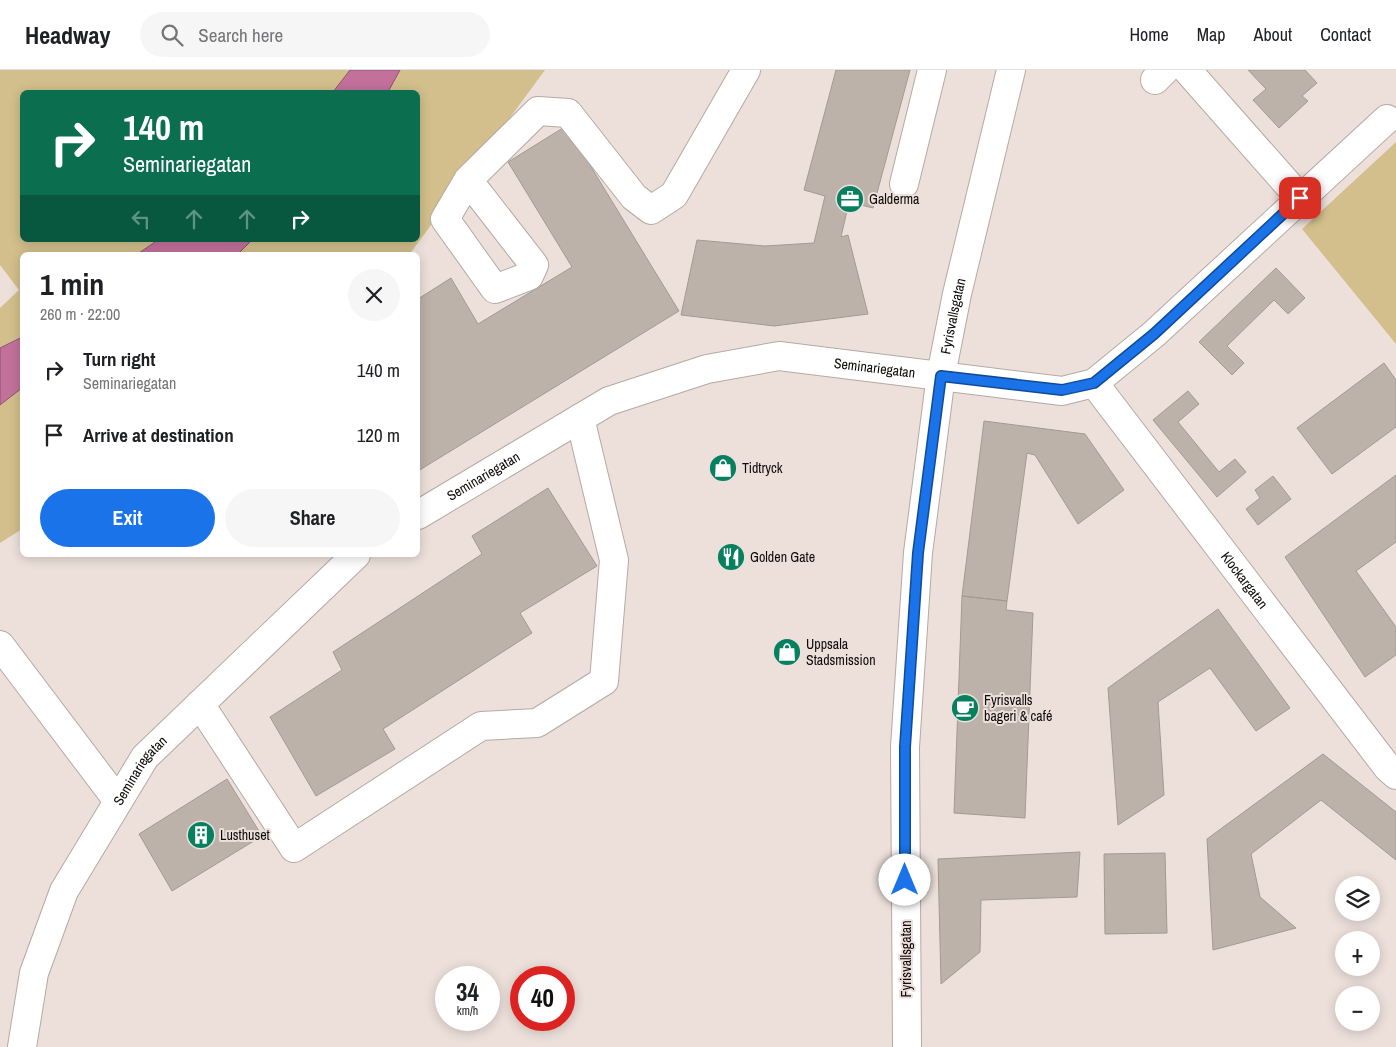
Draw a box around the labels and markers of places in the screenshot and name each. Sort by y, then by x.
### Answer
pin [1279,177,1321,219]
office icon: Galderma [835,184,865,214]
place label: Galderma [869,190,920,208]
shop icon: Tidtryck [708,453,738,483]
place label: Tidtryck [742,459,783,477]
restaurant icon: Golden Gate [716,542,746,572]
place label: Golden Gate [750,548,815,566]
place label: Uppsala Stadsmission [806,635,876,669]
shop icon: Uppsala Stadsmission [772,637,802,667]
place label: Fyrisvalls bageri & café [984,691,1052,725]
cafe icon: Fyrisvalls bageri & café [950,693,980,723]
building icon: Lusthuset [186,820,216,850]
place label: Lusthuset [220,826,270,844]

